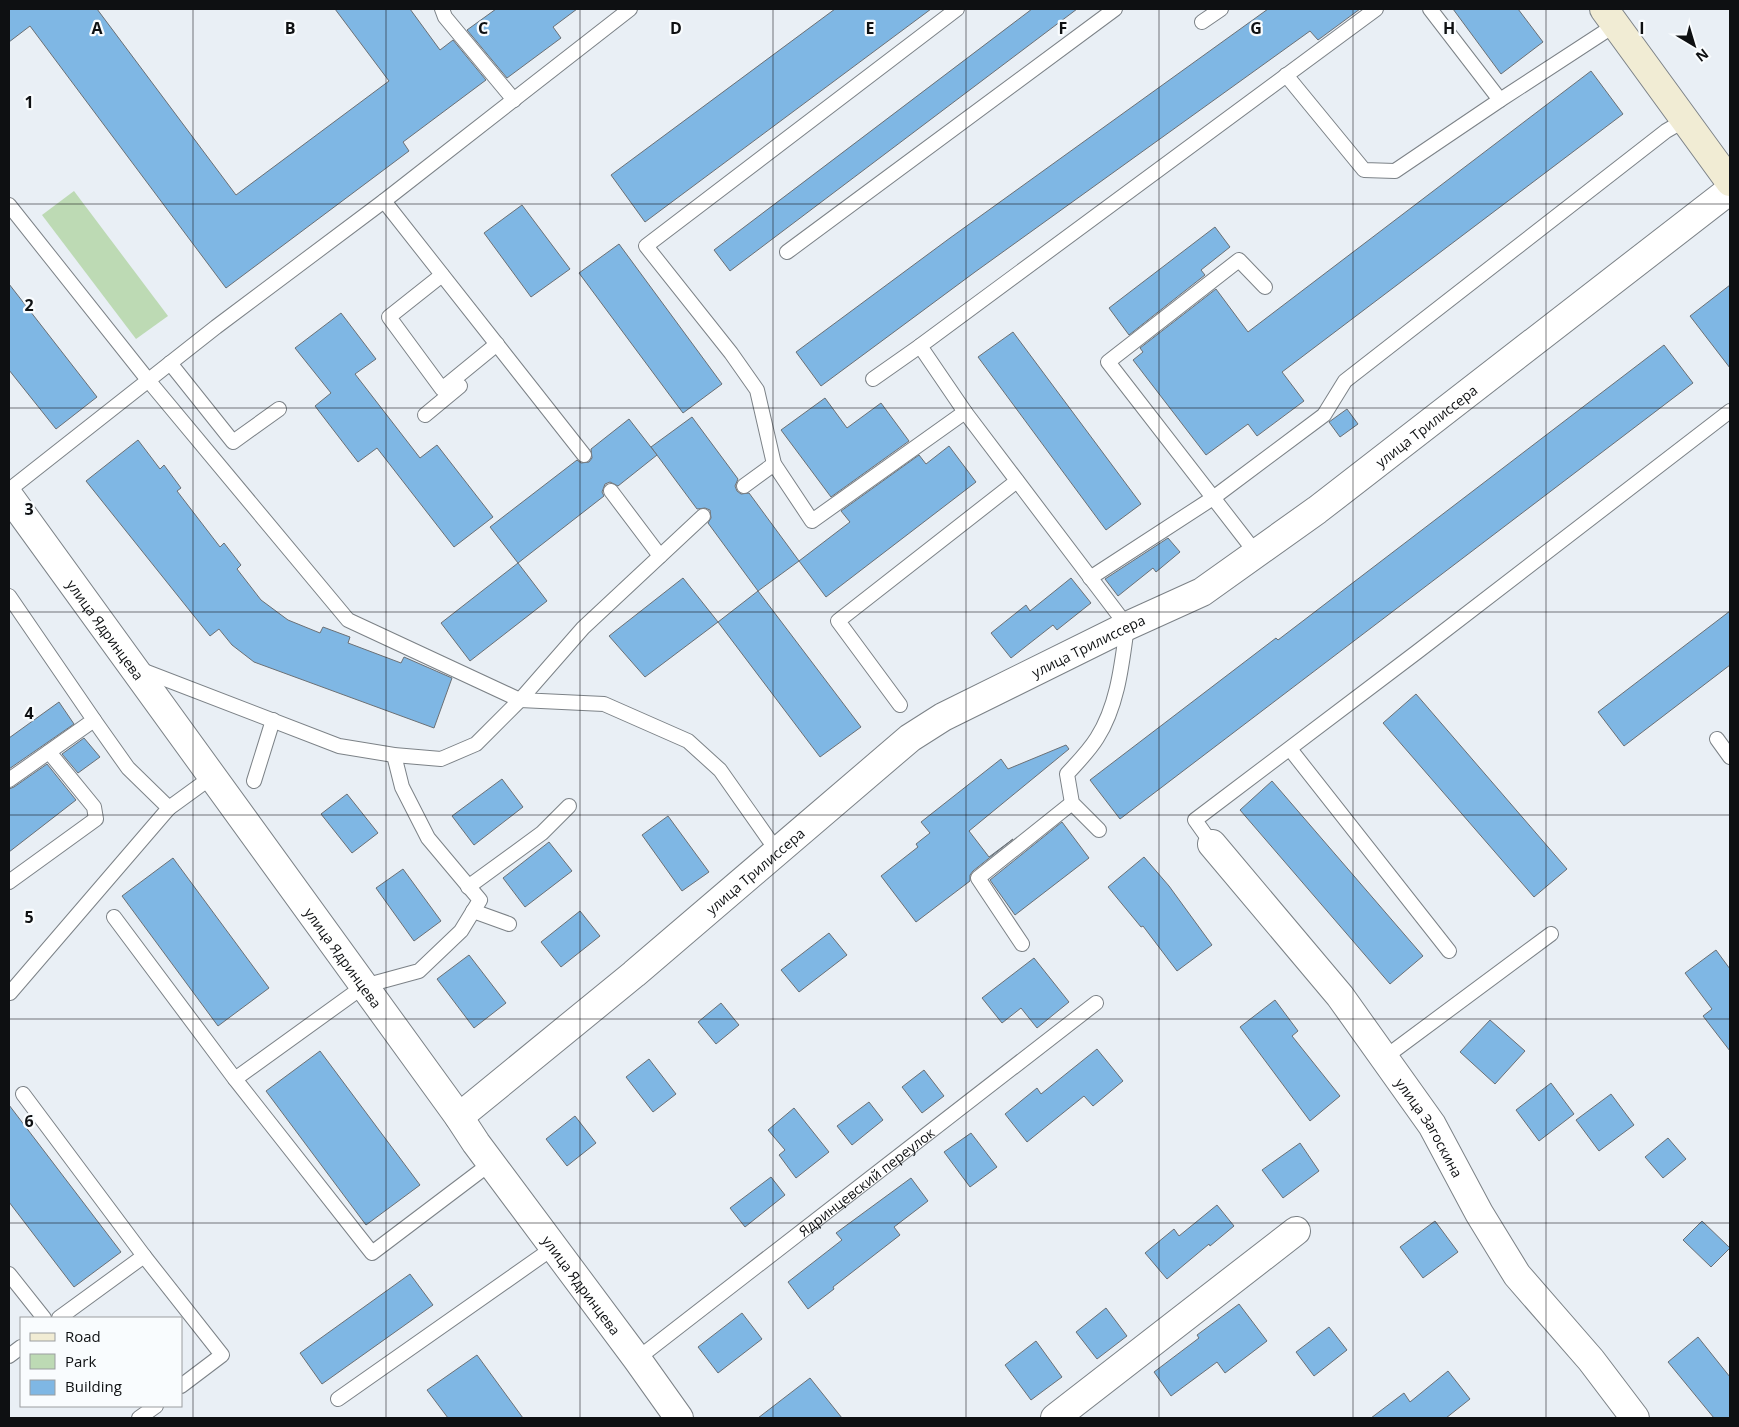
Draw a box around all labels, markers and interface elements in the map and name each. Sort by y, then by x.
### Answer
text: A [91,17,103,39]
text: B [285,17,295,39]
text: C [478,17,488,39]
text: D [670,17,682,39]
text: E [866,17,875,39]
text: F [1059,17,1067,39]
text: G [1250,17,1262,39]
text: H [1443,17,1455,39]
text: I [1639,17,1645,39]
north arrow [1669,20,1719,70]
text: N [1692,45,1713,67]
text: 1 [24,91,34,113]
text: 2 [24,294,34,316]
street label: улица Трилиссера [1371,380,1481,471]
text: 3 [24,498,34,520]
street label: улица Ядринцева [63,576,149,684]
street label: улица Трилиссера [1028,610,1148,681]
text: 4 [24,702,34,724]
street label: улица Трилиссера [702,823,808,918]
street label: улица Ядринцева [301,903,386,1012]
text: 5 [24,906,34,928]
street label: улица Загоскина [1392,1074,1468,1181]
text: 6 [24,1110,34,1132]
street label: Ядринцевский переулок [794,1122,939,1240]
street label: улица Ядринцева [538,1231,625,1339]
legend [20,1317,182,1407]
text: Road [65,1326,101,1346]
text: Park [65,1351,96,1371]
text: Building [65,1376,122,1396]

